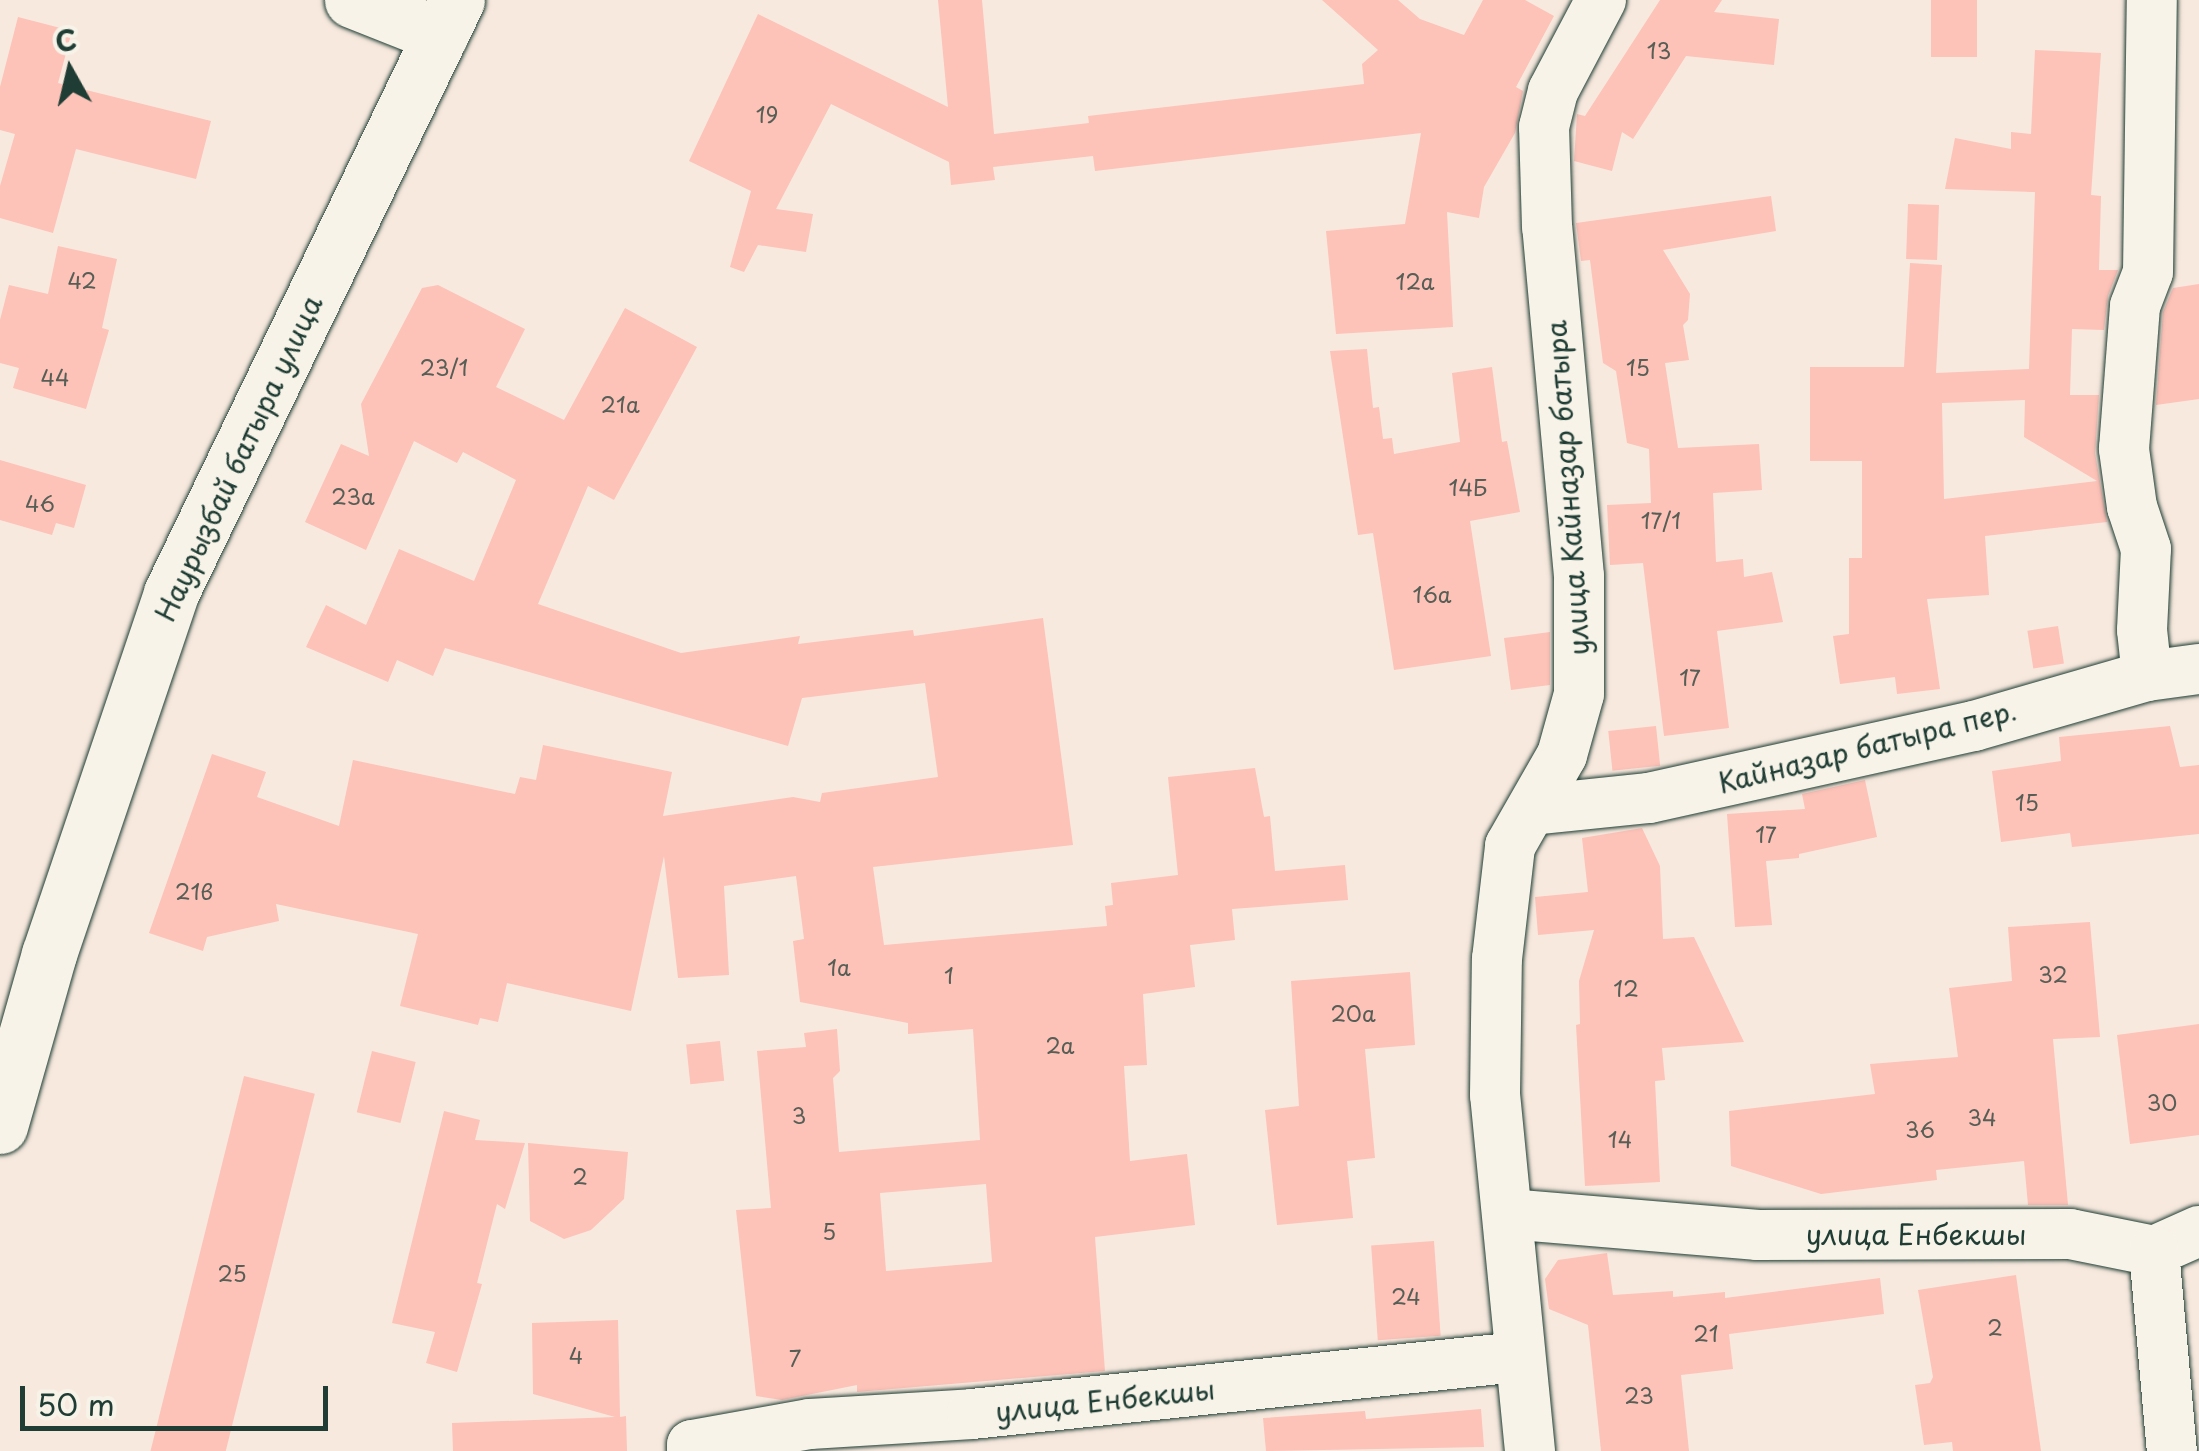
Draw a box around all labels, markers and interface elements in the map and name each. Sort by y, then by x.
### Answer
text: С [52,17,79,63]
north arrow [20,20,120,120]
house number: 13 [1647,37,1671,63]
house number: 19 [756,101,778,127]
house number: 42 [67,267,97,293]
house number: 12а [1396,268,1434,294]
street label: Наурызбай батыра улица [147,288,329,628]
street label: улица Кайназар батыра [1538,319,1596,657]
house number: 23/1 [420,354,468,380]
house number: 15 [1626,354,1650,380]
house number: 44 [40,364,70,390]
house number: 21а [600,391,640,417]
house number: 14Б [1449,474,1487,500]
house number: 23а [331,483,375,509]
house number: 46 [25,490,55,516]
house number: 17/1 [1641,507,1681,533]
house number: 16а [1413,581,1451,607]
house number: 17 [1679,664,1701,690]
street label: Кайназар батыра пер. [1713,692,2021,800]
house number: 15 [2015,789,2039,815]
house number: 17 [1755,821,1777,847]
house number: 21в [175,878,213,904]
house number: 1а [827,954,851,980]
house number: 32 [2038,961,2068,987]
house number: 1 [944,962,954,988]
house number: 12 [1613,975,1639,1001]
house number: 20а [1330,1000,1376,1026]
house number: 2а [1046,1032,1074,1058]
house number: 30 [2147,1089,2177,1115]
house number: 3 [792,1102,806,1128]
house number: 34 [1967,1104,1997,1130]
house number: 36 [1905,1116,1935,1142]
house number: 14 [1608,1126,1632,1152]
house number: 2 [572,1163,588,1189]
street label: улица Енбекшы [1805,1217,2027,1251]
house number: 5 [822,1218,836,1244]
house number: 25 [217,1260,247,1286]
house number: 24 [1391,1283,1421,1309]
house number: 2 [1987,1314,2003,1340]
house number: 21 [1693,1320,1719,1346]
house number: 4 [569,1342,583,1368]
house number: 7 [789,1345,801,1371]
scale bar [25,1366,332,1428]
street label: улица Енбекшы [993,1372,1217,1428]
text: 50 m [37,1381,115,1426]
house number: 23 [1624,1382,1654,1408]

